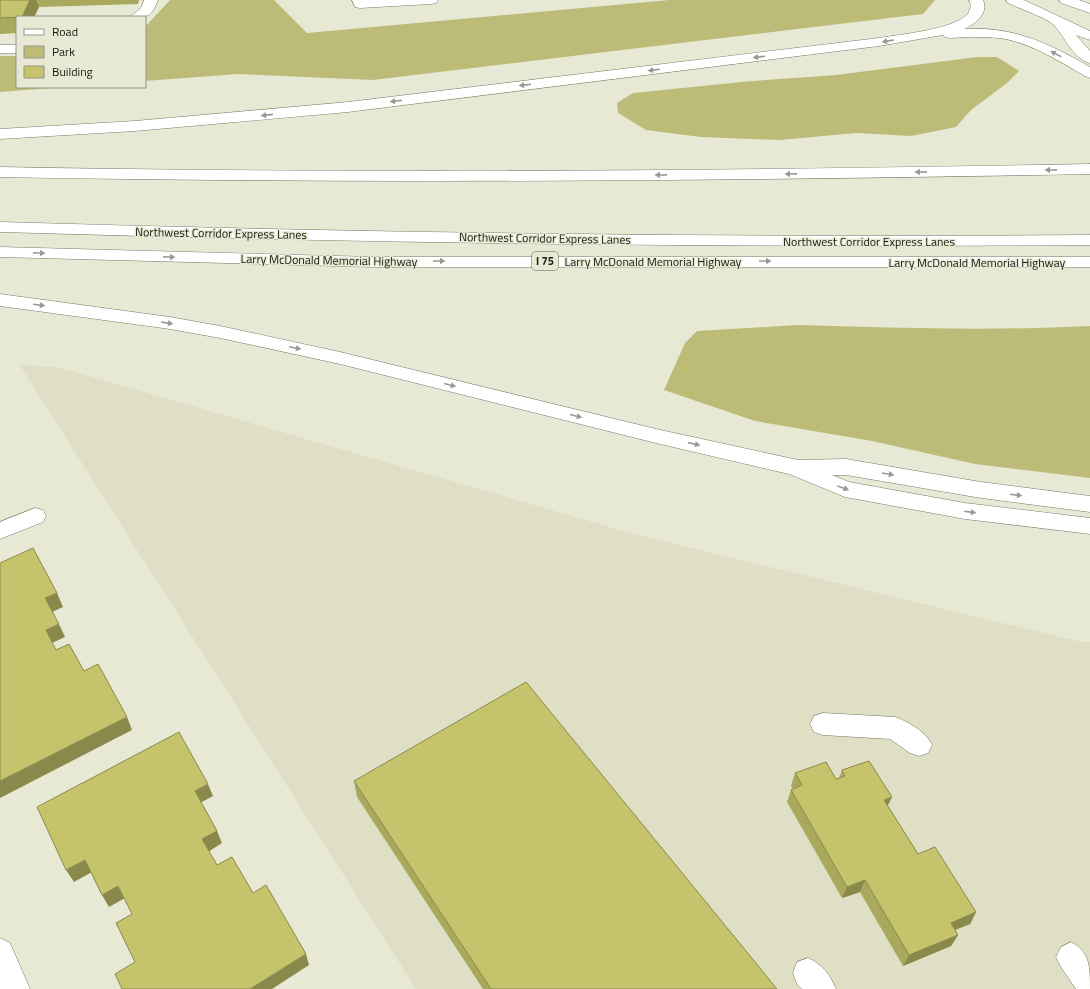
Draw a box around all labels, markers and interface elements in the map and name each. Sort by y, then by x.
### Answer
legend [16,16,146,88]
text: Road [52,22,78,41]
one-way arrow [881,38,894,44]
text: Park [52,42,75,61]
one-way arrow [1050,51,1062,57]
one-way arrow [753,54,765,61]
text: Building [52,62,93,81]
one-way arrow [648,66,660,73]
one-way arrow [519,82,531,88]
one-way arrow [390,98,402,104]
one-way arrow [261,111,273,118]
one-way arrow [1044,167,1057,173]
one-way arrow [914,169,927,175]
one-way arrow [784,171,797,177]
one-way arrow [654,172,667,178]
street label: Northwest Corridor Express Lanes [135,222,308,244]
street label: Northwest Corridor Express Lanes [459,227,632,249]
street label: Northwest Corridor Express Lanes [783,232,955,251]
street label: Larry McDonald Memorial Highway [240,249,418,271]
one-way arrow [33,250,45,257]
road number: I 75 [532,252,558,270]
street label: Larry McDonald Memorial Highway [565,252,742,271]
street label: Larry McDonald Memorial Highway [889,253,1066,272]
one-way arrow [163,254,176,260]
one-way arrow [433,258,446,264]
one-way arrow [759,258,772,264]
one-way arrow [33,302,45,308]
one-way arrow [161,320,174,326]
one-way arrow [289,346,301,352]
one-way arrow [444,382,456,388]
one-way arrow [570,413,582,419]
one-way arrow [688,442,700,448]
one-way arrow [882,471,894,477]
one-way arrow [837,485,849,491]
one-way arrow [1010,492,1023,498]
one-way arrow [964,509,976,515]

